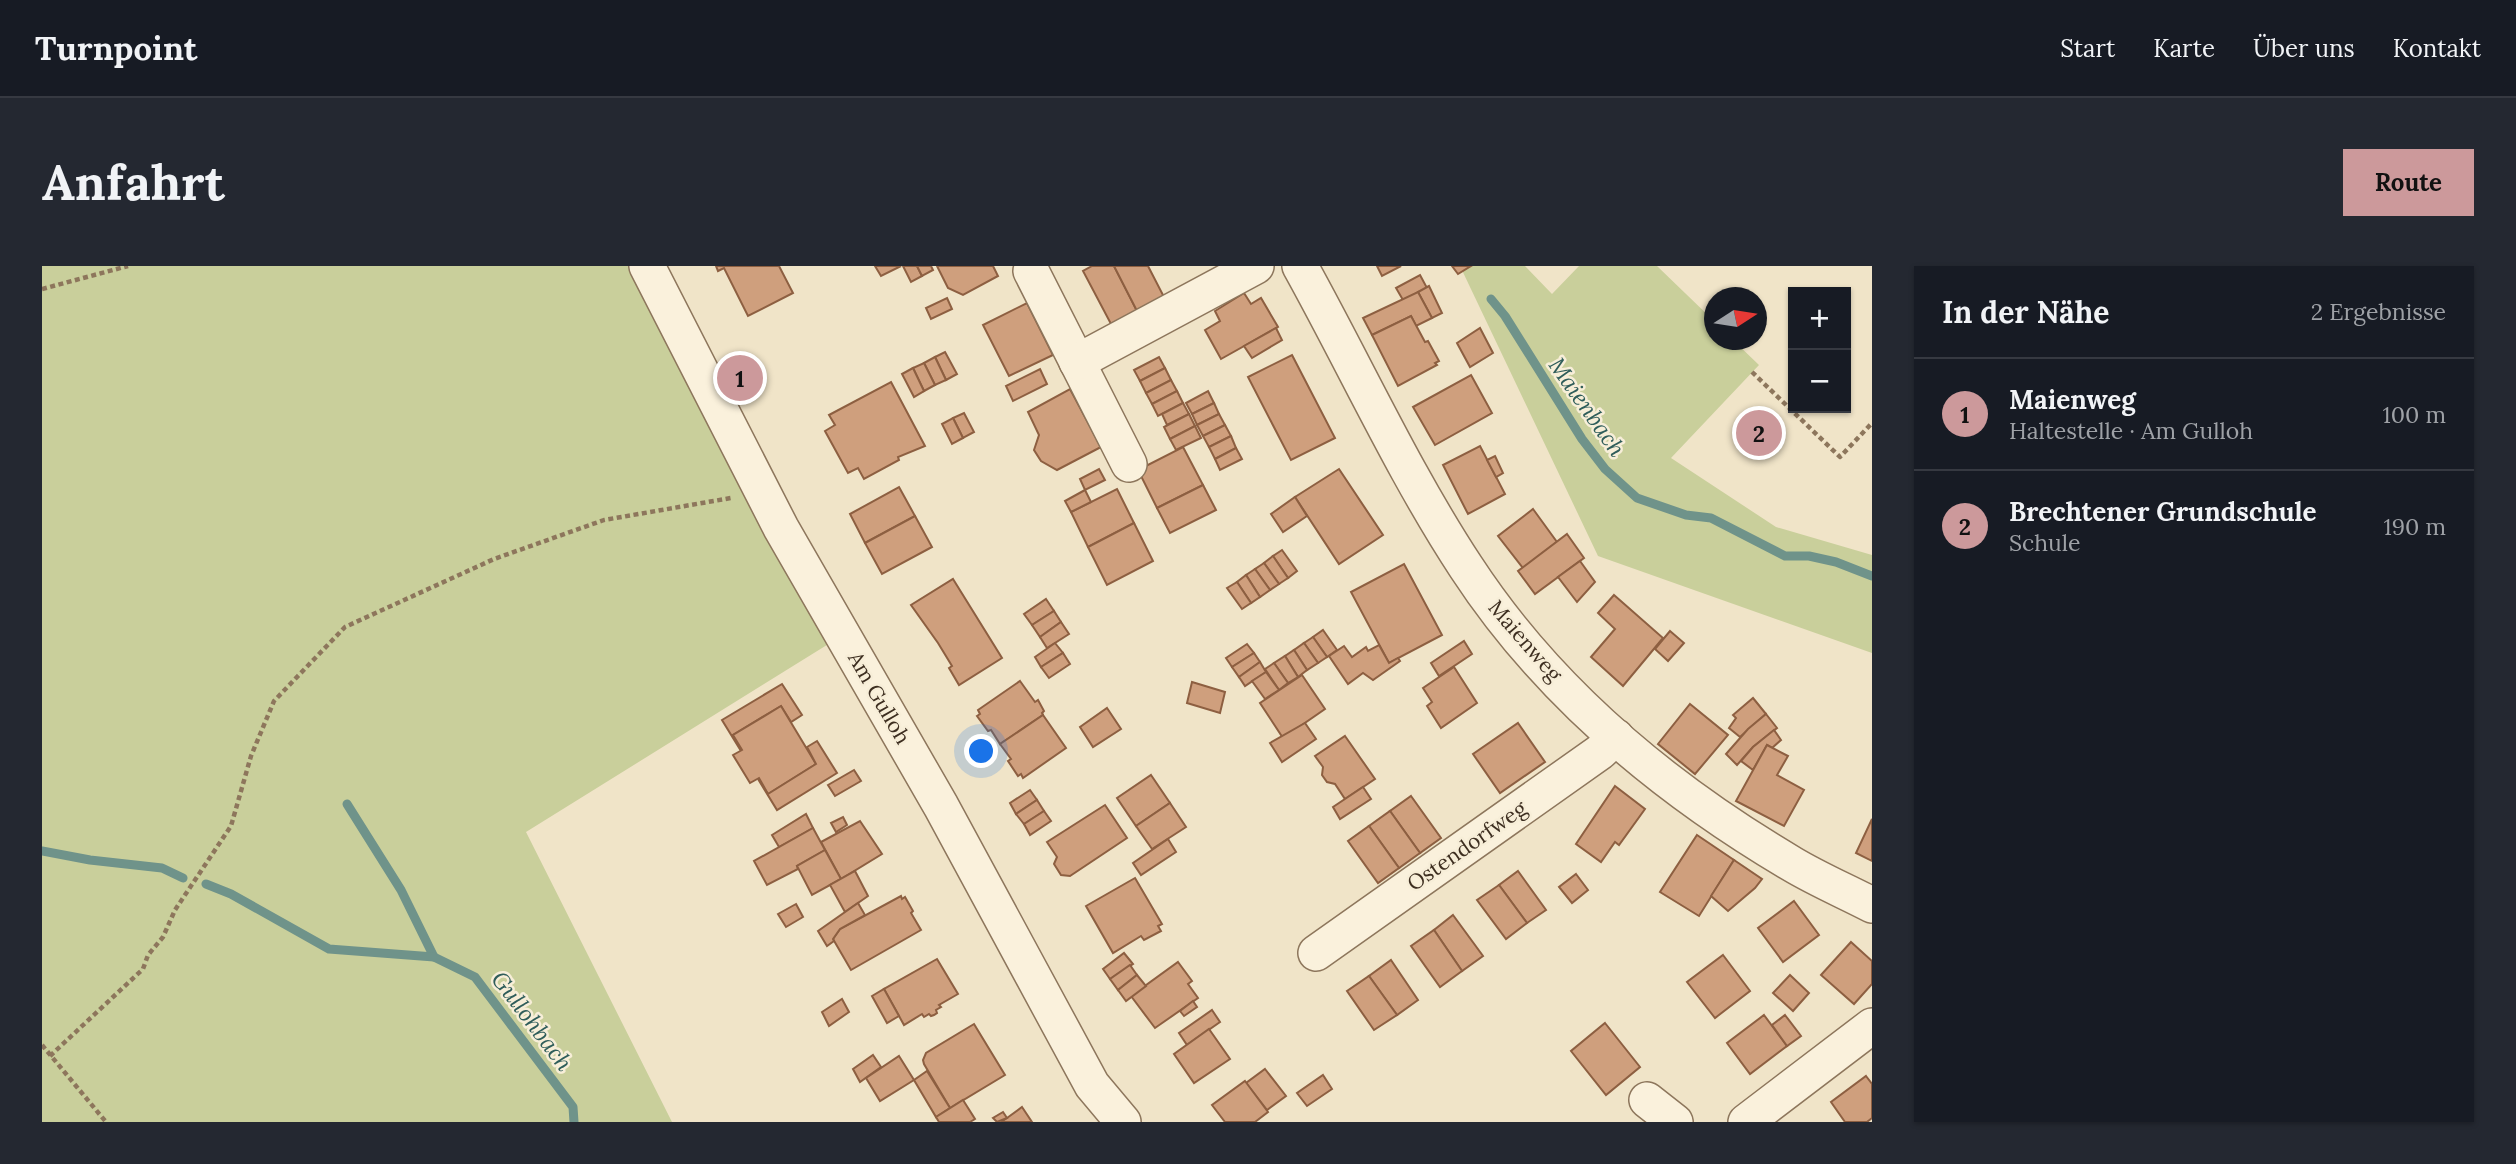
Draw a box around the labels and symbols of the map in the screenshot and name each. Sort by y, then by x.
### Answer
north arrow [1704,287,1767,350]
pin: 1 [717,352,763,404]
water label: Maienbach [1543,352,1632,462]
pin: 2 [1736,407,1782,459]
street label: Maienweg [1483,594,1568,687]
street label: Am Gulloh [842,646,917,749]
your location [964,734,998,768]
street label: Ostendorfweg [1402,794,1532,897]
water label: Gullohbach [485,965,579,1076]

